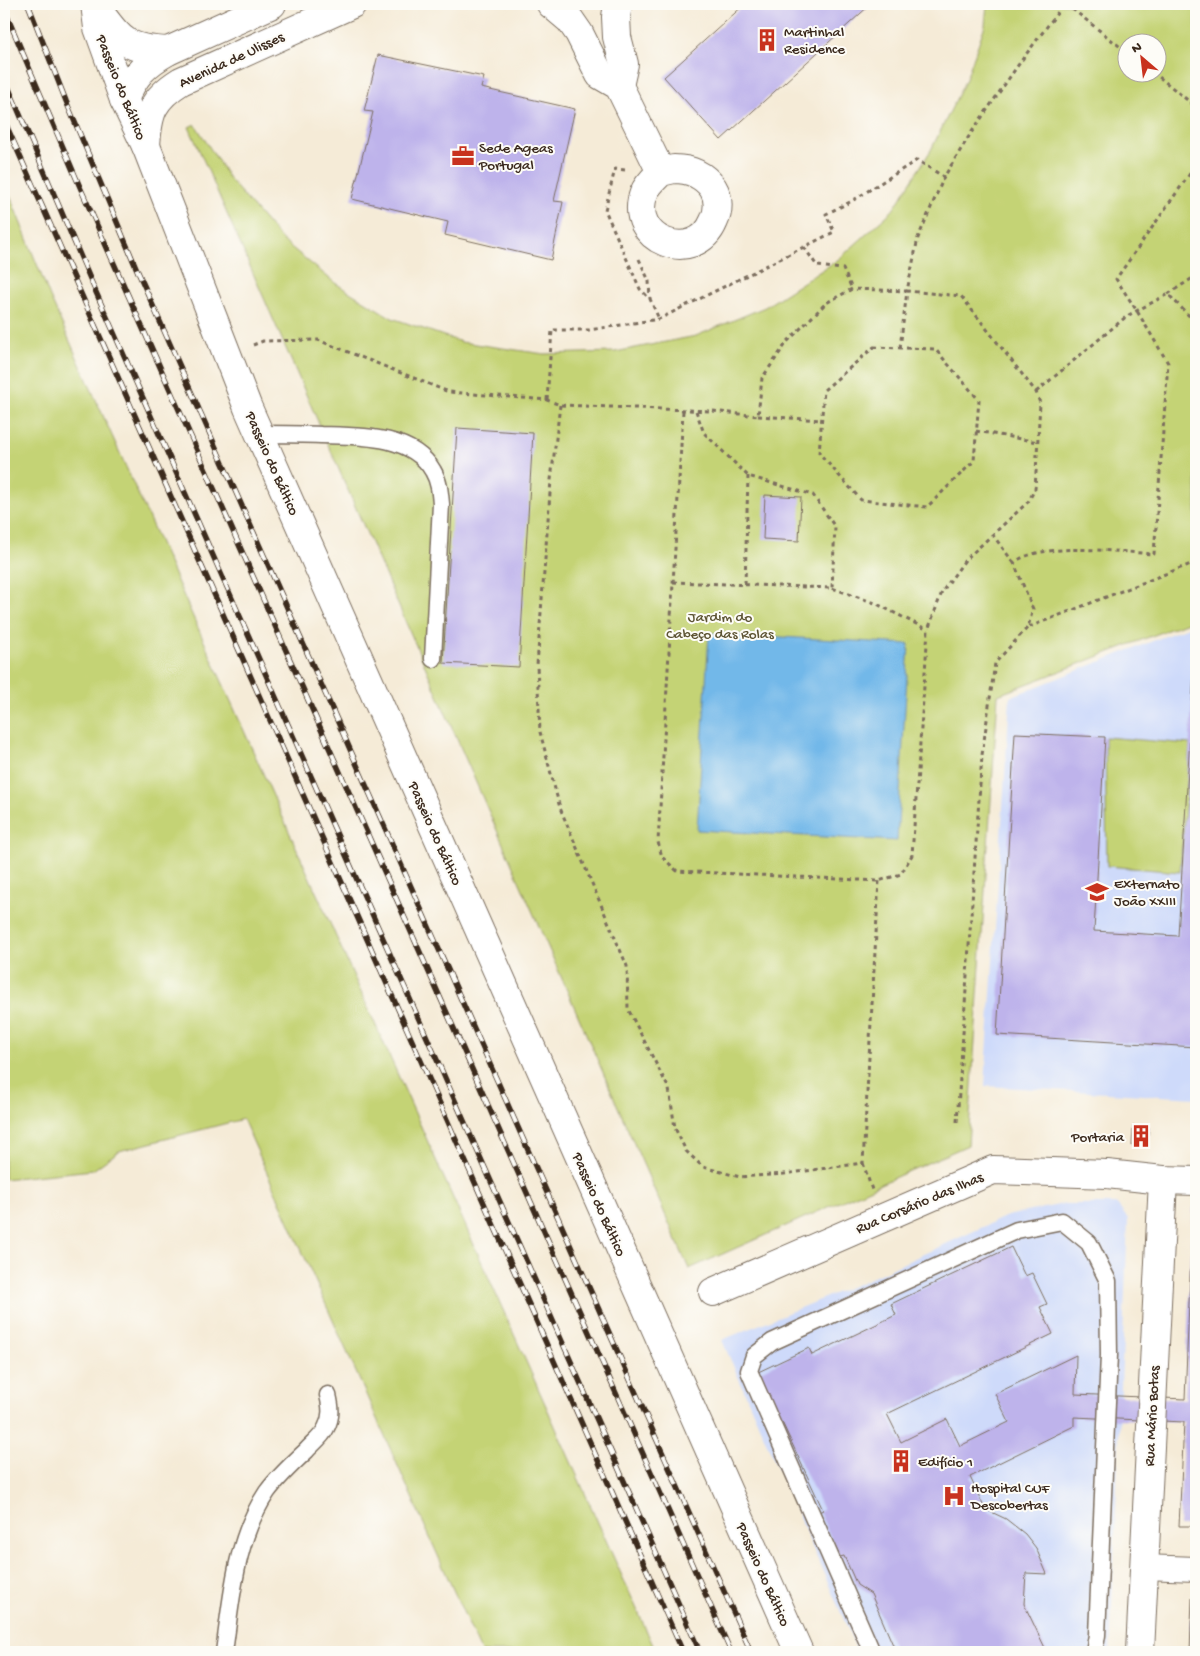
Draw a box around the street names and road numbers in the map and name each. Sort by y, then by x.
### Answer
street label: Avenida de Ulisses [176,28,288,93]
street label: Passeio do Báltico [91,32,149,143]
street label: Passeio do Báltico [240,408,302,519]
street label: Passeio do Báltico [403,778,465,889]
street label: Passeio do Báltico [567,1149,629,1260]
street label: Rua Corsário das Ilhas [853,1169,987,1239]
street label: Rua Mário Botas [1141,1365,1165,1467]
street label: Passeio do Báltico [731,1519,793,1630]

